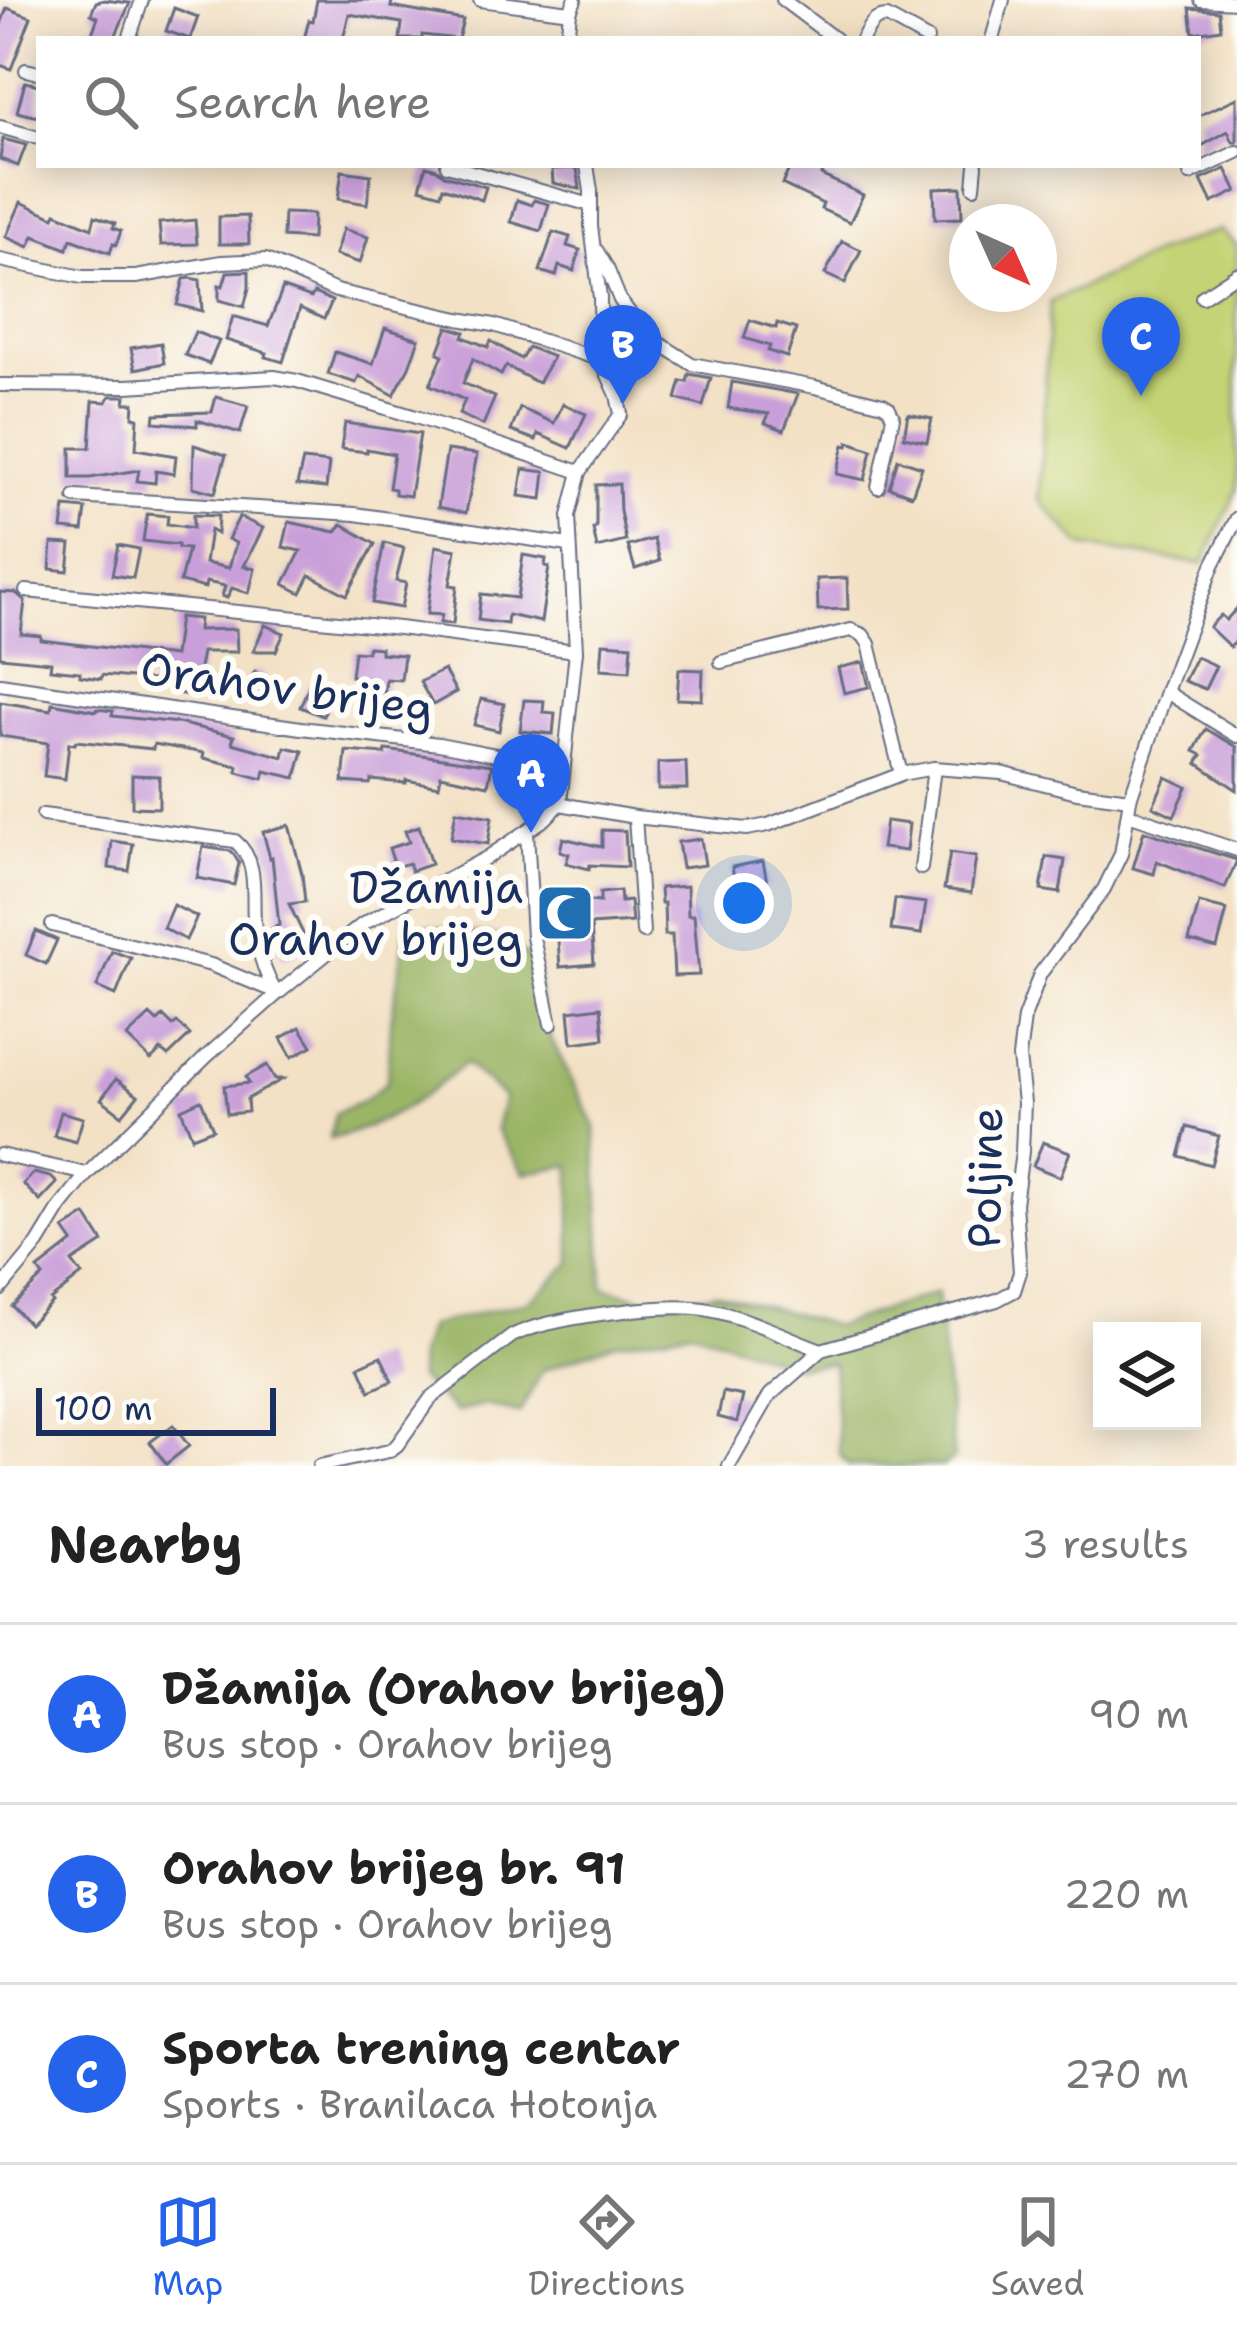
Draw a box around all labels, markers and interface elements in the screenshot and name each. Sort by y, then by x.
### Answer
search box [36,36,1201,168]
icon: search [78,69,144,135]
text: Search here [174,72,431,132]
north arrow [949,204,1057,312]
pin: C [1102,297,1180,396]
pin: B [584,305,662,404]
street label: Orahov brijeg [137,638,437,738]
pin: A [492,734,570,833]
place label: Džamija Orahov brijeg [228,857,523,969]
your location [714,873,774,933]
mosque icon: Džamija Orahov brijeg [534,882,596,944]
street label: Poljine [954,1107,1016,1249]
map controls [1093,1322,1201,1430]
button: layers [1093,1322,1201,1430]
scale bar [36,1382,276,1435]
text: 100 m [54,1386,153,1431]
text: Nearby [48,1510,243,1578]
text: 3 results [1022,1518,1189,1570]
text: Džamija (Orahov brijeg) [162,1658,725,1718]
text: A [72,1688,102,1740]
text: 90 m [1088,1688,1189,1740]
text: Bus stop · Orahov brijeg [162,1718,613,1770]
text: Orahov brijeg br. 91 [162,1838,625,1898]
text: B [75,1868,99,1920]
text: 220 m [1063,1868,1189,1920]
text: Bus stop · Orahov brijeg [162,1898,613,1950]
text: Sporta trening centar [162,2018,680,2078]
text: C [75,2048,99,2100]
text: 270 m [1064,2048,1189,2100]
text: Sports · Branilaca Hotonja [162,2078,657,2130]
tab: Map [153,2189,223,2306]
tab: Directions [528,2189,686,2306]
tab: Saved [991,2189,1084,2306]

